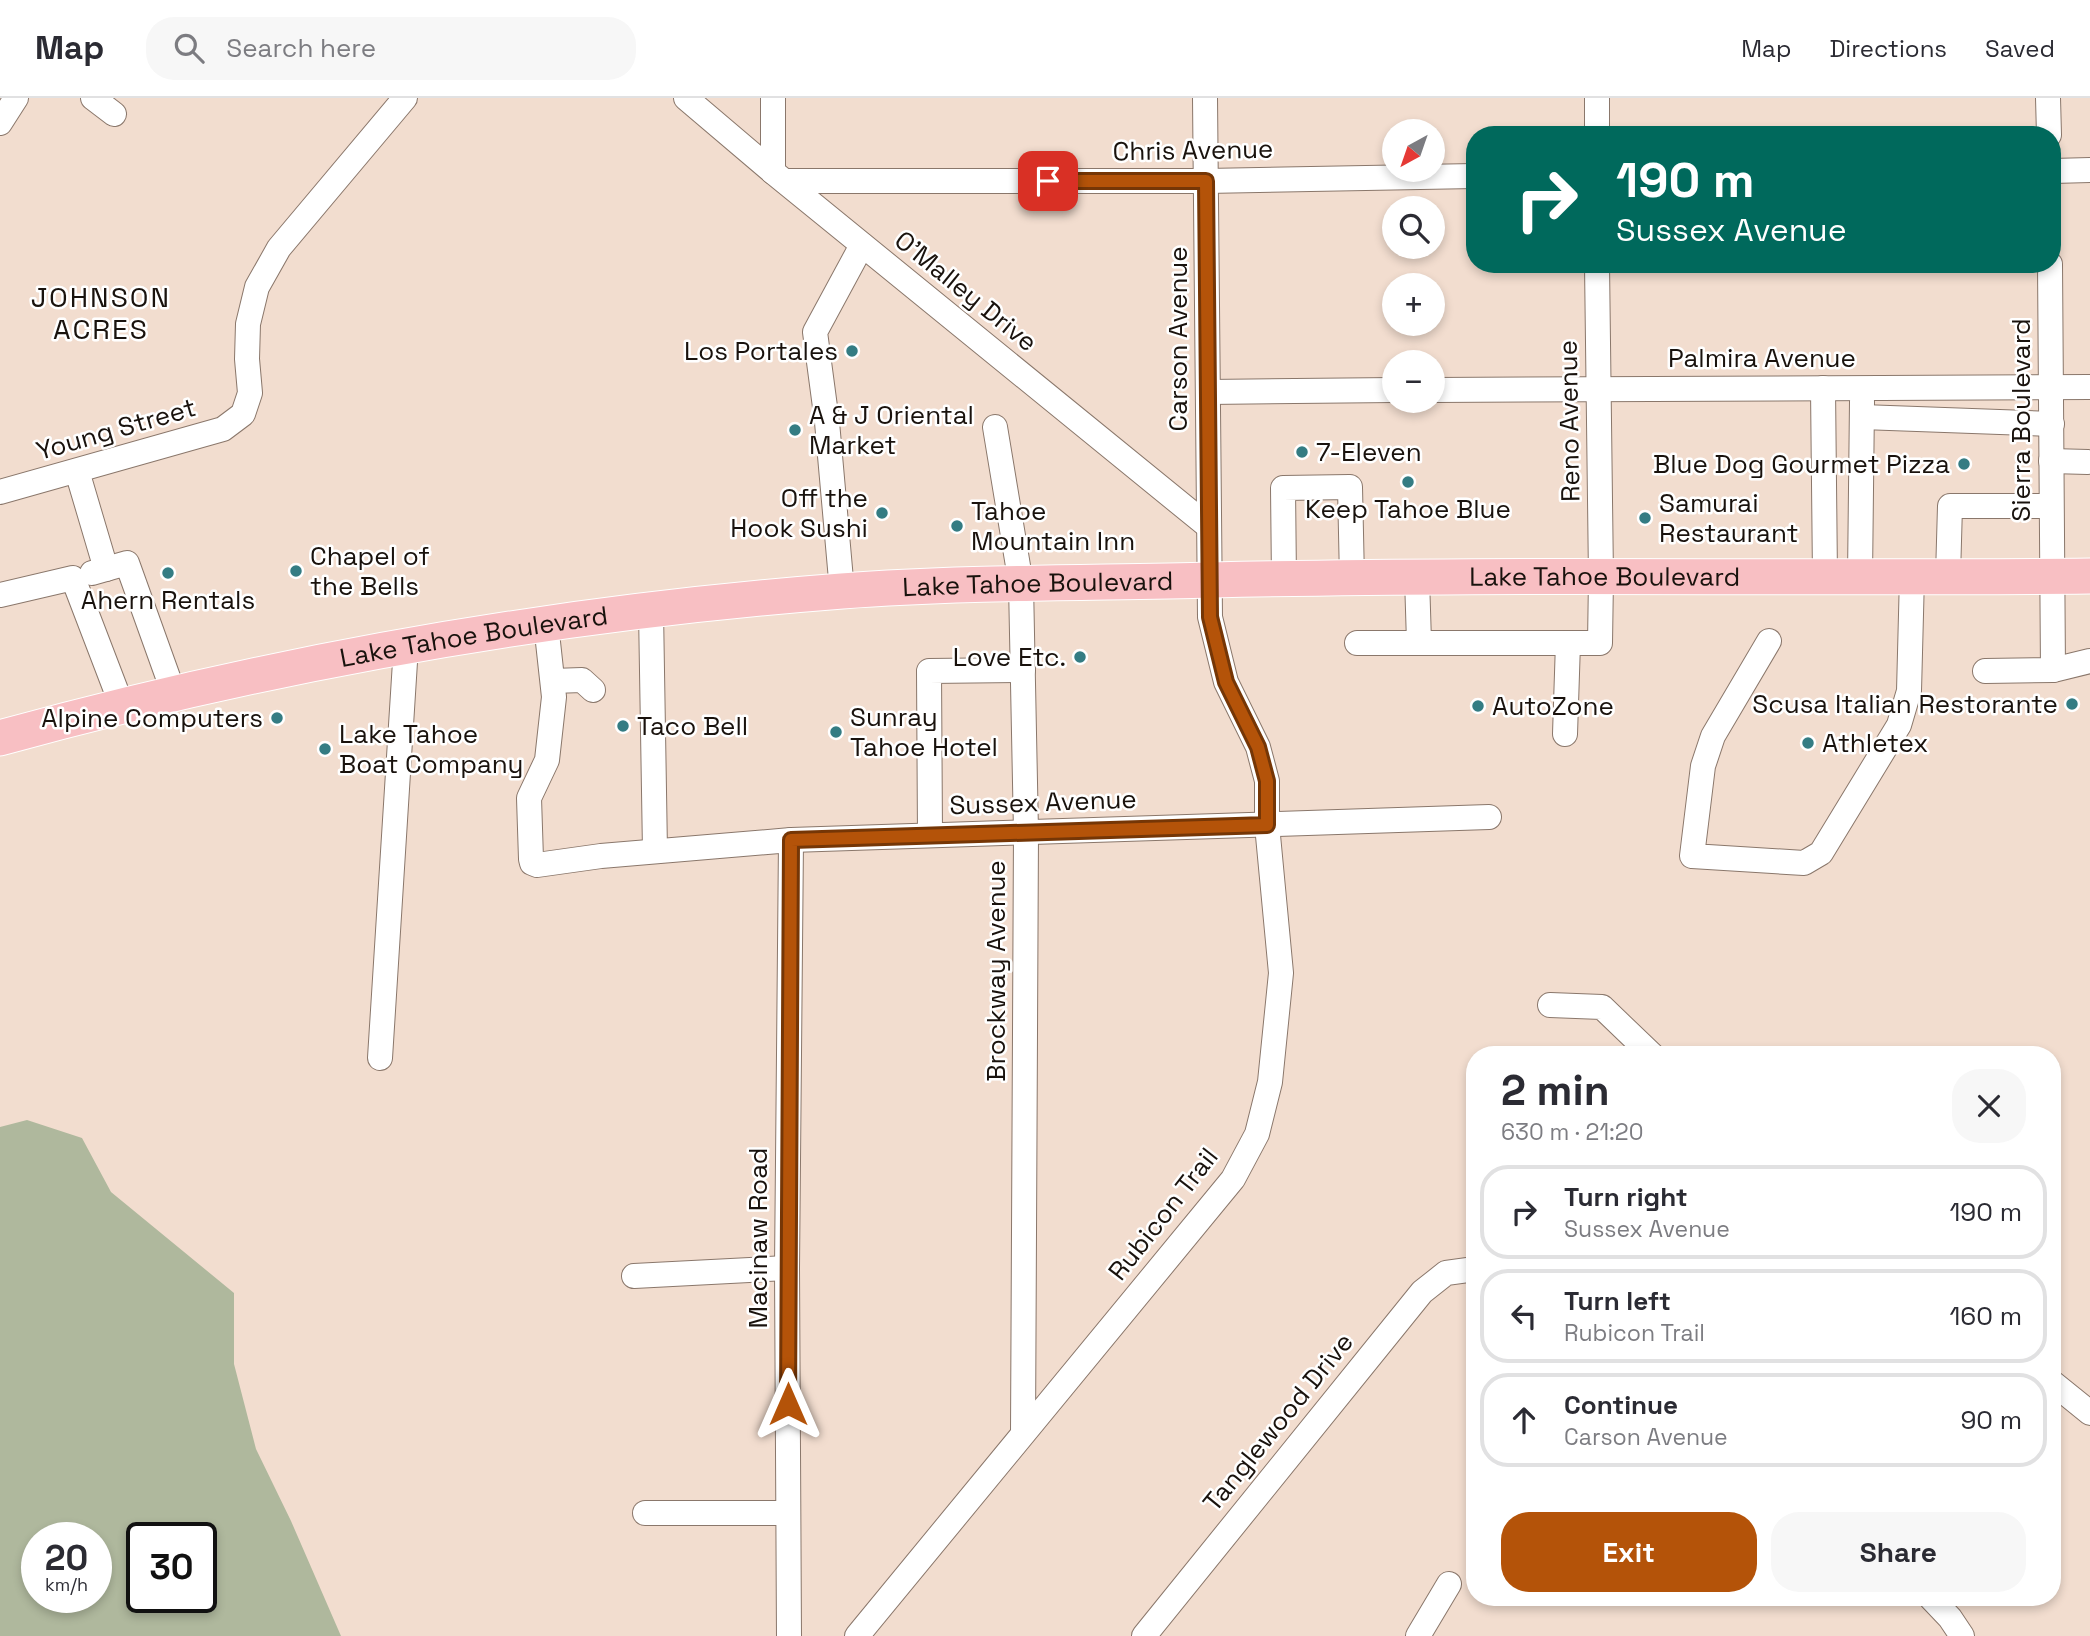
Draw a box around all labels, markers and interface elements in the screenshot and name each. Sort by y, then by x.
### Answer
search box [146,17,636,80]
text: Map [35,27,104,69]
icon: search [170,29,208,67]
text: Search here [226,31,376,65]
text: Map [1741,33,1791,64]
text: Directions [1829,33,1947,64]
text: Saved [1985,33,2055,64]
north arrow [1382,119,1446,182]
map controls [1382,119,1445,413]
street label: Chris Avenue [1112,132,1274,168]
text: 190 m [1616,149,1754,211]
pin [1018,151,1078,211]
icon: right [1501,154,1592,245]
icon: arrive [1029,162,1067,200]
button: search [1382,196,1445,259]
text: Sussex Avenue [1616,210,1847,250]
street label: O'Malley Drive [888,223,1044,359]
street label: Carson Avenue [1161,246,1195,432]
button: + [1382,273,1445,336]
district label: JOHNSON ACRES [31,279,171,347]
street label: Sierra Boulevard [2004,318,2038,522]
place label: Los Portales [684,334,838,368]
street label: Reno Avenue [1551,340,1587,502]
street label: Palmira Avenue [1668,341,1856,375]
marker: Los Portales [844,343,860,359]
button: − [1382,350,1445,413]
street label: Young Street [32,390,200,468]
place label: A & J Oriental Market [809,398,974,462]
marker: A & J Oriental Market [787,422,803,438]
place label: 7-Eleven [1316,435,1422,469]
marker: 7-Eleven [1294,444,1310,460]
place label: Blue Dog Gourmet Pizza [1653,447,1950,481]
marker: Blue Dog Gourmet Pizza [1956,456,1972,472]
marker: Keep Tahoe Blue [1400,474,1416,490]
place label: Off the Hook Sushi [730,481,868,545]
place label: Samurai Restaurant [1659,486,1798,550]
place label: Keep Tahoe Blue [1305,492,1511,526]
place label: Tahoe Mountain Inn [971,494,1135,558]
marker: Off the Hook Sushi [874,505,890,521]
marker: Samurai Restaurant [1637,510,1653,526]
marker: Tahoe Mountain Inn [949,518,965,534]
place label: Chapel of the Bells [310,539,430,603]
street label: Lake Tahoe Boulevard [1469,559,1740,594]
marker: Chapel of the Bells [288,563,304,579]
street label: Lake Tahoe Boulevard [901,564,1174,604]
marker: Ahern Rentals [160,565,176,581]
place label: Ahern Rentals [81,583,255,617]
street label: Lake Tahoe Boulevard [337,598,610,675]
place label: Love Etc. [953,640,1066,674]
marker: Love Etc. [1072,649,1088,665]
place label: Scusa Italian Restorante [1752,687,2058,721]
place label: AutoZone [1492,689,1614,723]
marker: Scusa Italian Restorante [2064,696,2080,712]
marker: AutoZone [1470,698,1486,714]
place label: Sunray Tahoe Hotel [850,700,998,764]
place label: Alpine Computers [41,701,263,735]
place label: Taco Bell [637,709,748,743]
marker: Alpine Computers [269,710,285,726]
place label: Lake Tahoe Boat Company [339,717,523,781]
marker: Taco Bell [615,718,631,734]
marker: Sunray Tahoe Hotel [828,724,844,740]
place label: Athletex [1822,726,1929,760]
marker: Athletex [1800,735,1816,751]
marker: Lake Tahoe Boat Company [317,741,333,757]
street label: Sussex Avenue [949,782,1137,822]
street label: Brockway Avenue [979,860,1013,1082]
text: 2 min [1501,1064,1610,1117]
button: close [1952,1069,2026,1143]
text: 630 m · 21:20 [1501,1117,1643,1147]
street label: Rubicon Trail [1101,1141,1225,1287]
street label: Macinaw Road [741,1148,775,1328]
text: Turn right [1564,1180,1688,1214]
icon: right [1505,1193,1543,1231]
text: 190 m [1950,1195,2022,1229]
text: Sussex Avenue [1564,1214,1730,1244]
text: Turn left [1564,1284,1671,1318]
icon: left [1505,1297,1543,1335]
text: 160 m [1950,1299,2022,1333]
text: Rubicon Trail [1564,1318,1705,1348]
street label: Tanglewood Drive [1195,1326,1361,1518]
position arrow [751,1367,825,1441]
text: Continue [1564,1388,1678,1422]
icon: ahead [1505,1401,1543,1439]
text: 90 m [1960,1403,2022,1437]
text: Carson Avenue [1564,1422,1728,1452]
button: Exit [1501,1512,1757,1592]
button: Share [1771,1512,2026,1592]
speed limit sign: 30 [126,1522,217,1613]
text: 20 [45,1536,88,1580]
text: km/h [45,1573,88,1596]

